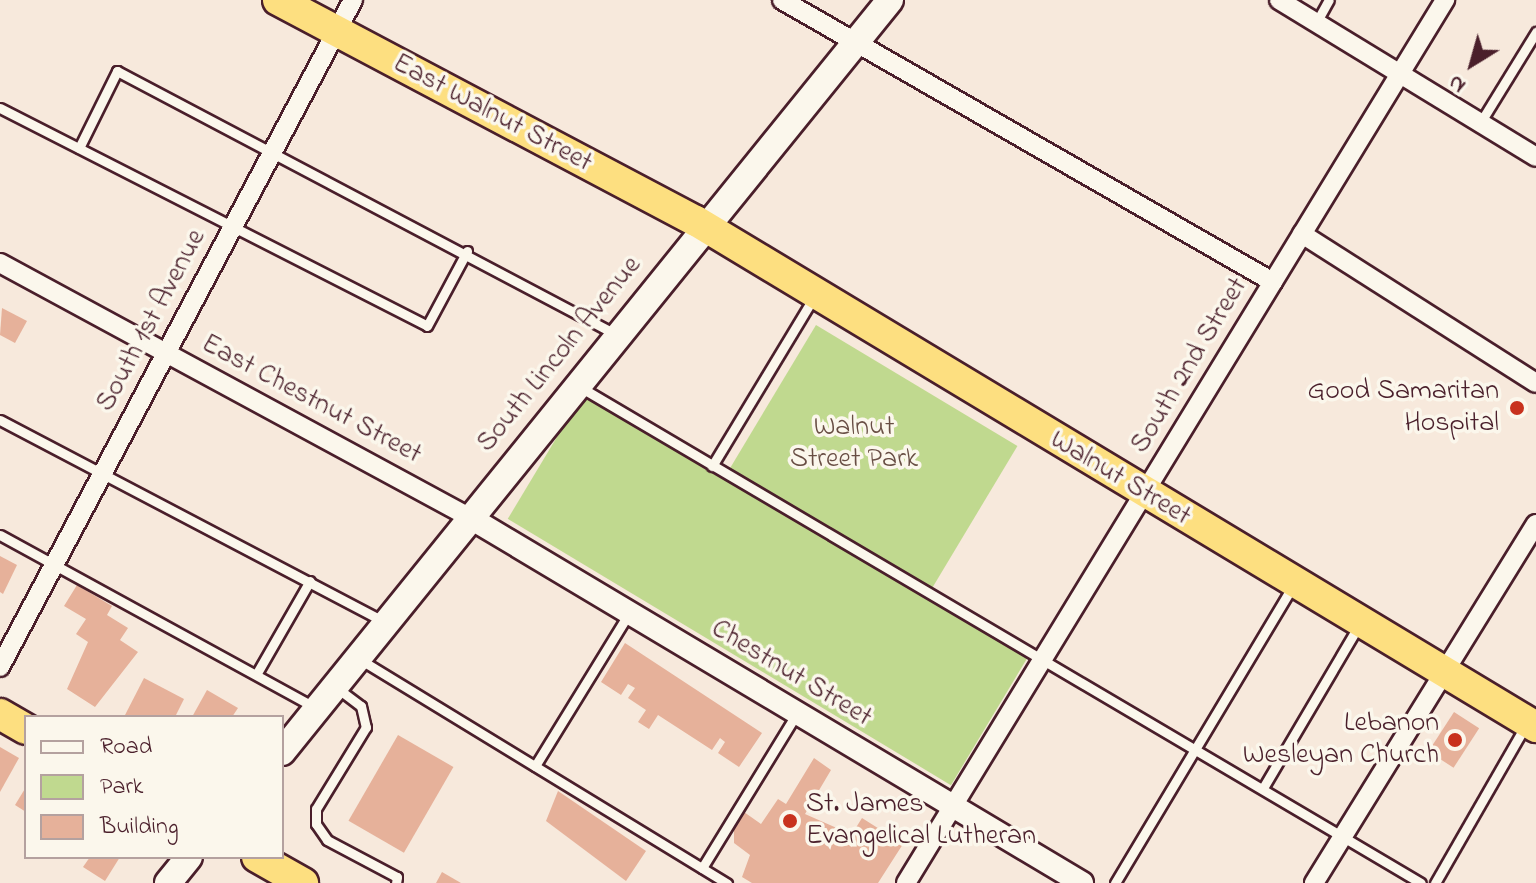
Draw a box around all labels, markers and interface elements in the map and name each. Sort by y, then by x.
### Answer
north arrow [1432,24,1512,104]
street label: East Walnut Street [387,47,597,181]
text: N [1442,66,1473,100]
street label: South 1st Avenue [90,224,214,418]
street label: South Lincoln Avenue [471,250,649,460]
street label: South 2nd Street [1124,272,1256,460]
street label: East Chestnut Street [195,328,427,472]
place label: Good Samaritan Hospital [1308,375,1499,441]
marker: Good Samaritan Hospital [1506,397,1528,419]
park label: Walnut Street Park [790,411,918,477]
street label: Walnut Street [1044,424,1196,534]
street label: Chestnut Street [705,613,877,735]
place label: Lebanon Wesleyan Church [1243,707,1439,773]
legend [24,715,284,859]
text: Road [100,730,152,765]
marker: Lebanon Wesleyan Church [1446,731,1464,749]
text: Park [100,770,143,805]
place label: St. James Evangelical Lutheran [806,788,1036,854]
text: Building [100,810,179,845]
marker: St. James Evangelical Lutheran [781,812,799,830]

